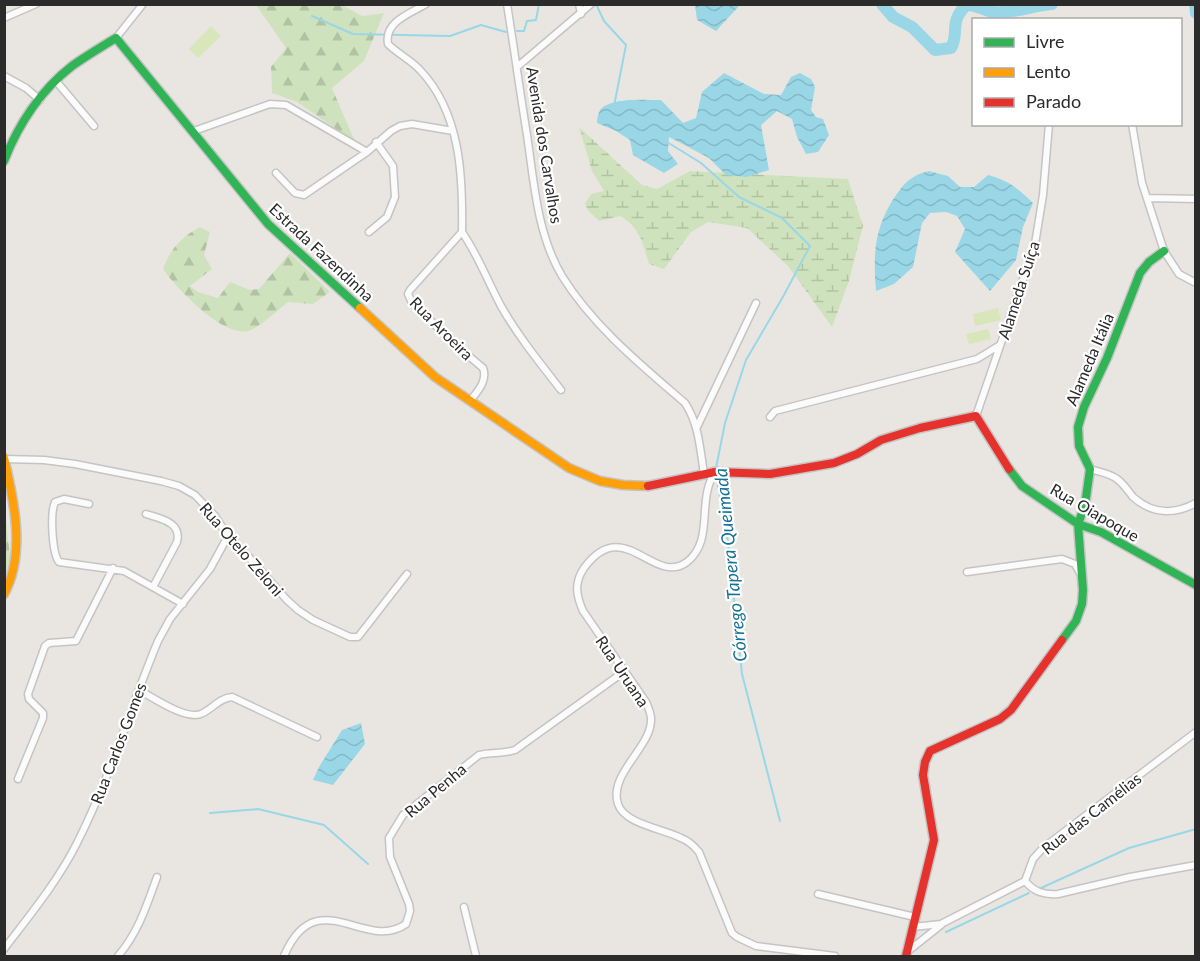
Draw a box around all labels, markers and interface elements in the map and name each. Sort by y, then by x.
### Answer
legend [972,18,1182,126]
text: Livre [1026,30,1065,52]
text: Lento [1026,60,1071,82]
street label: Avenida dos Carvalhos [523,65,567,225]
text: Parado [1026,90,1081,112]
street label: Estrada Fazendinha [266,199,378,305]
street label: Alameda Suíça [993,239,1043,341]
street label: Rua Aroeira [406,292,478,364]
street label: Alameda Itália [1061,310,1117,408]
water label: Córrego Tapera Queimada [709,467,751,663]
street label: Rua Oiapoque [1047,479,1143,545]
street label: Rua Otelo Zeloni [196,498,288,600]
street label: Rua Uruana [592,632,654,710]
street label: Rua Carlos Gomes [86,680,150,806]
street label: Rua Penha [401,759,469,821]
street label: Rua das Camélias [1037,768,1145,858]

